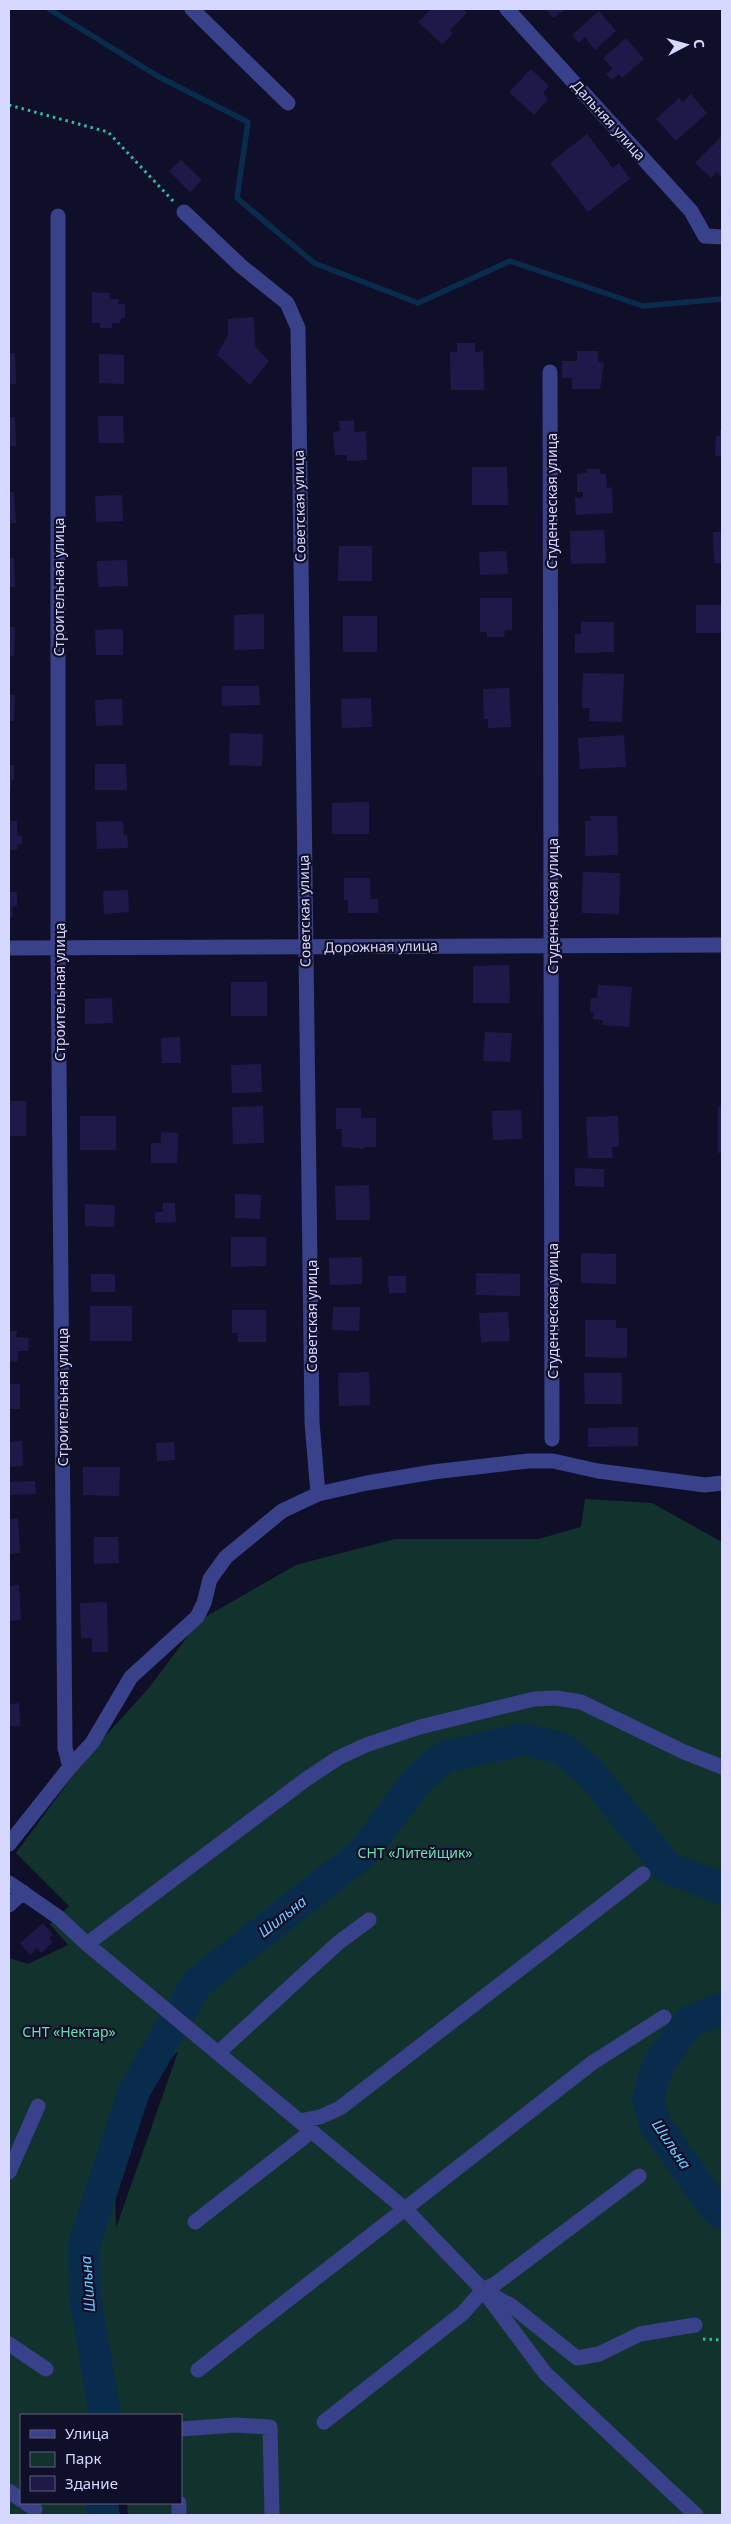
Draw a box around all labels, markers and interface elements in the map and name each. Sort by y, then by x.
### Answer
north arrow [661,20,711,70]
text: С [690,38,709,49]
street label: Дальняя улица [568,76,650,164]
street label: Студенческая улица [542,433,561,569]
street label: Советская улица [289,450,309,562]
street label: Строительная улица [49,518,68,656]
street label: Студенческая улица [543,838,562,974]
street label: Советская улица [294,855,314,967]
street label: Строительная улица [50,923,69,1061]
street label: Дорожная улица [324,936,438,956]
street label: Студенческая улица [543,1243,562,1379]
street label: Советская улица [302,1260,321,1372]
street label: Строительная улица [53,1328,72,1466]
park label: СНТ «Литейщик» [358,1843,472,1862]
water label: Шильна [254,1891,311,1941]
park label: СНТ «Нектар» [22,2022,116,2041]
water label: Шильна [648,2115,696,2173]
water label: Шильна [75,2255,99,2313]
legend [20,2414,182,2504]
text: Улица [65,2423,109,2443]
text: Парк [65,2448,101,2468]
text: Здание [65,2473,118,2493]

